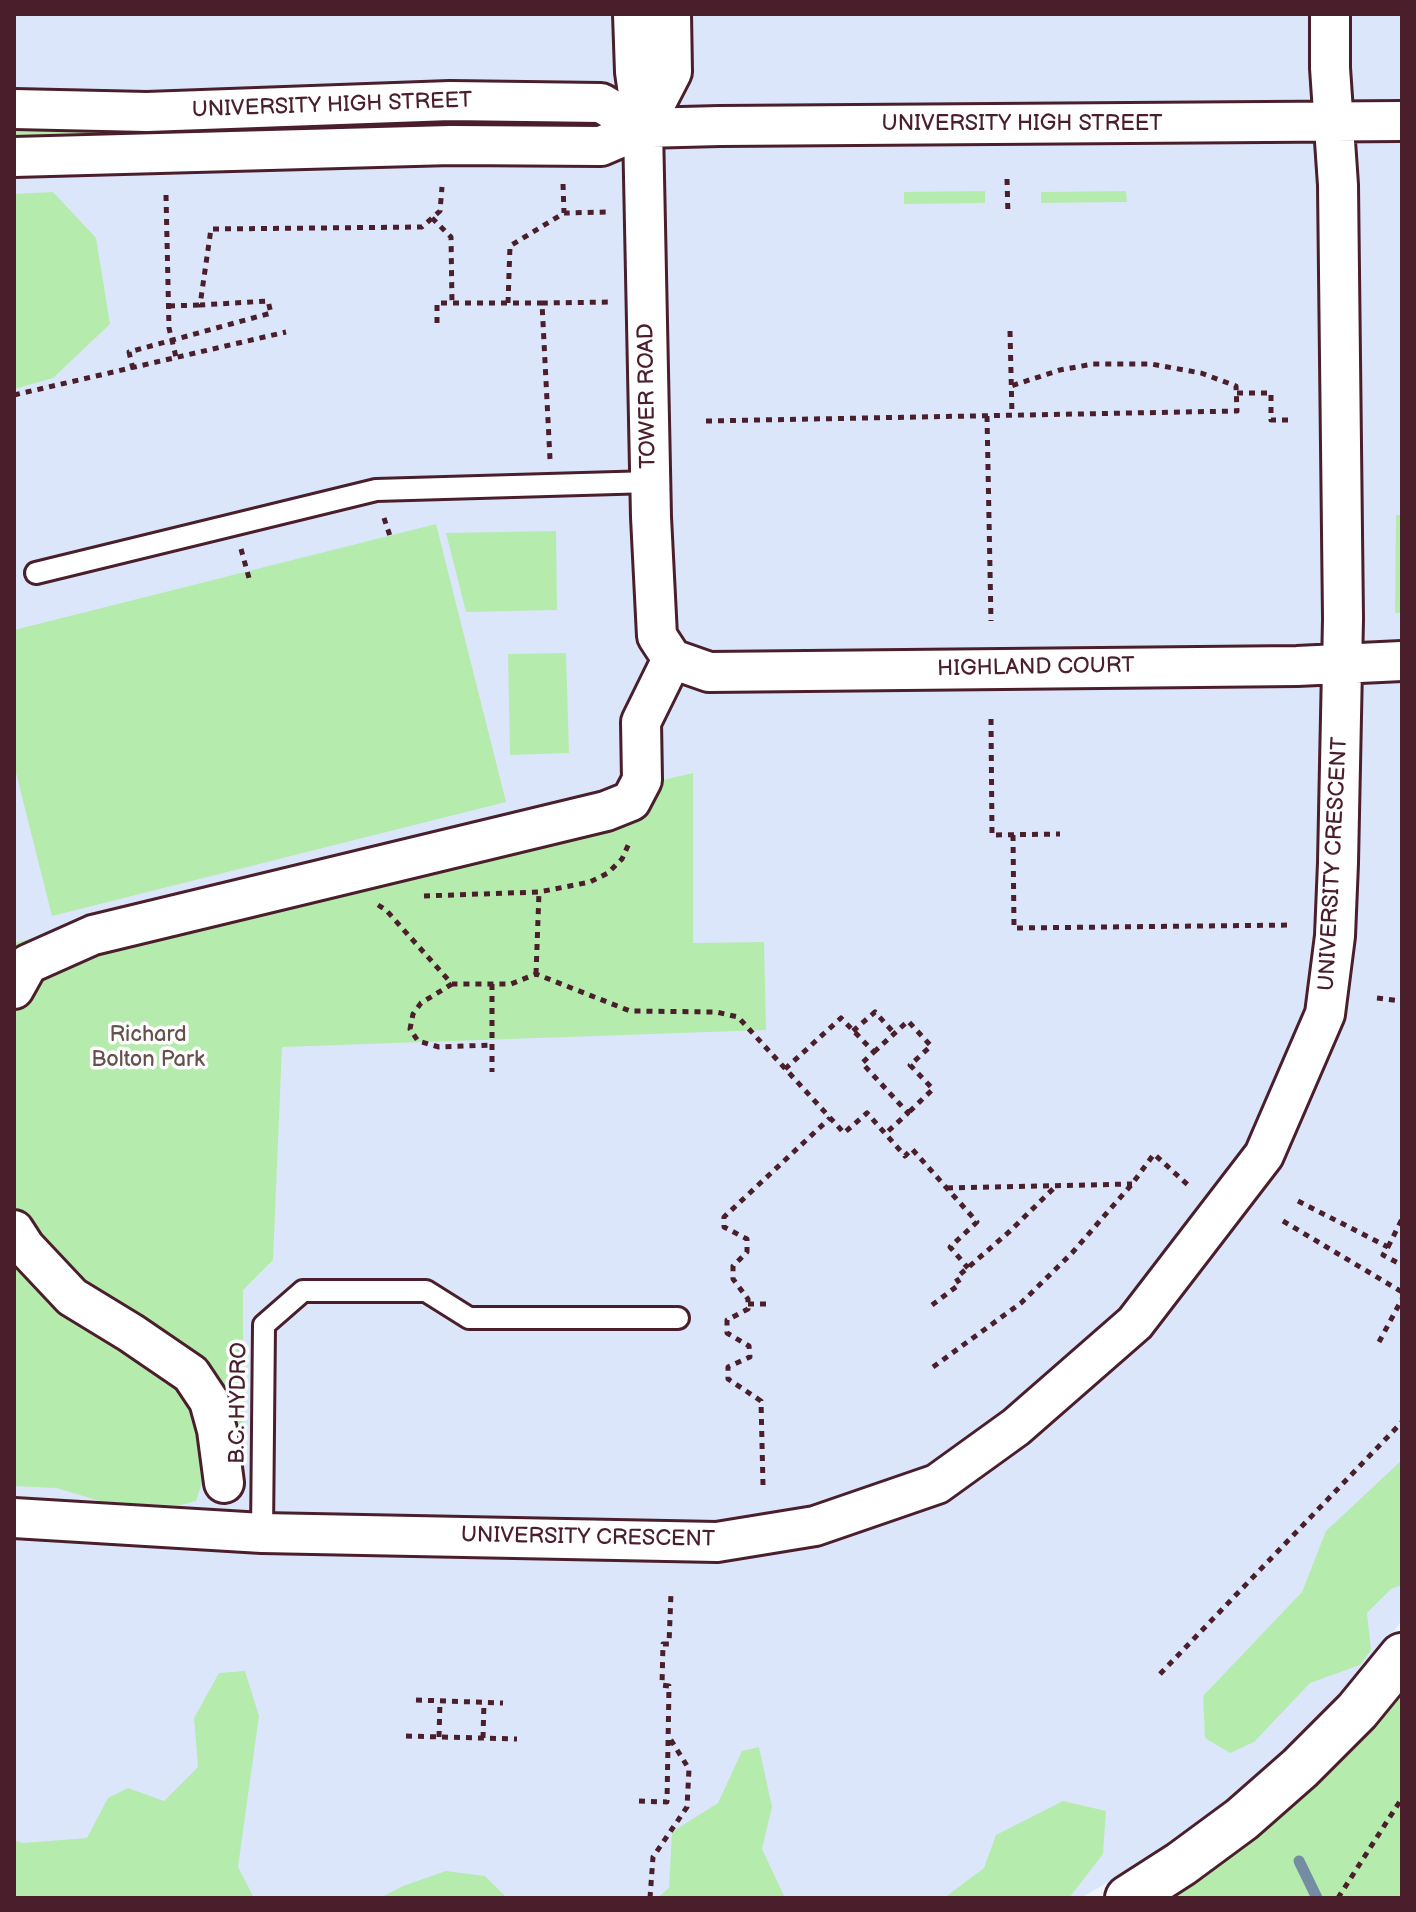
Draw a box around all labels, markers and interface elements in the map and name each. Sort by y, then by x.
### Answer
street label: UNIVERSITY HIGH STREET [191,88,473,124]
street label: UNIVERSITY HIGH STREET [882,111,1162,137]
street label: TOWER ROAD [634,323,662,469]
street label: HIGHLAND COURT [937,653,1135,683]
street label: UNIVERSITY CRESCENT [1314,736,1354,992]
park label: Richard Bolton Park [91,1022,205,1074]
street label: B.C. HYDRO [225,1342,253,1464]
street label: UNIVERSITY CRESCENT [461,1523,715,1553]

